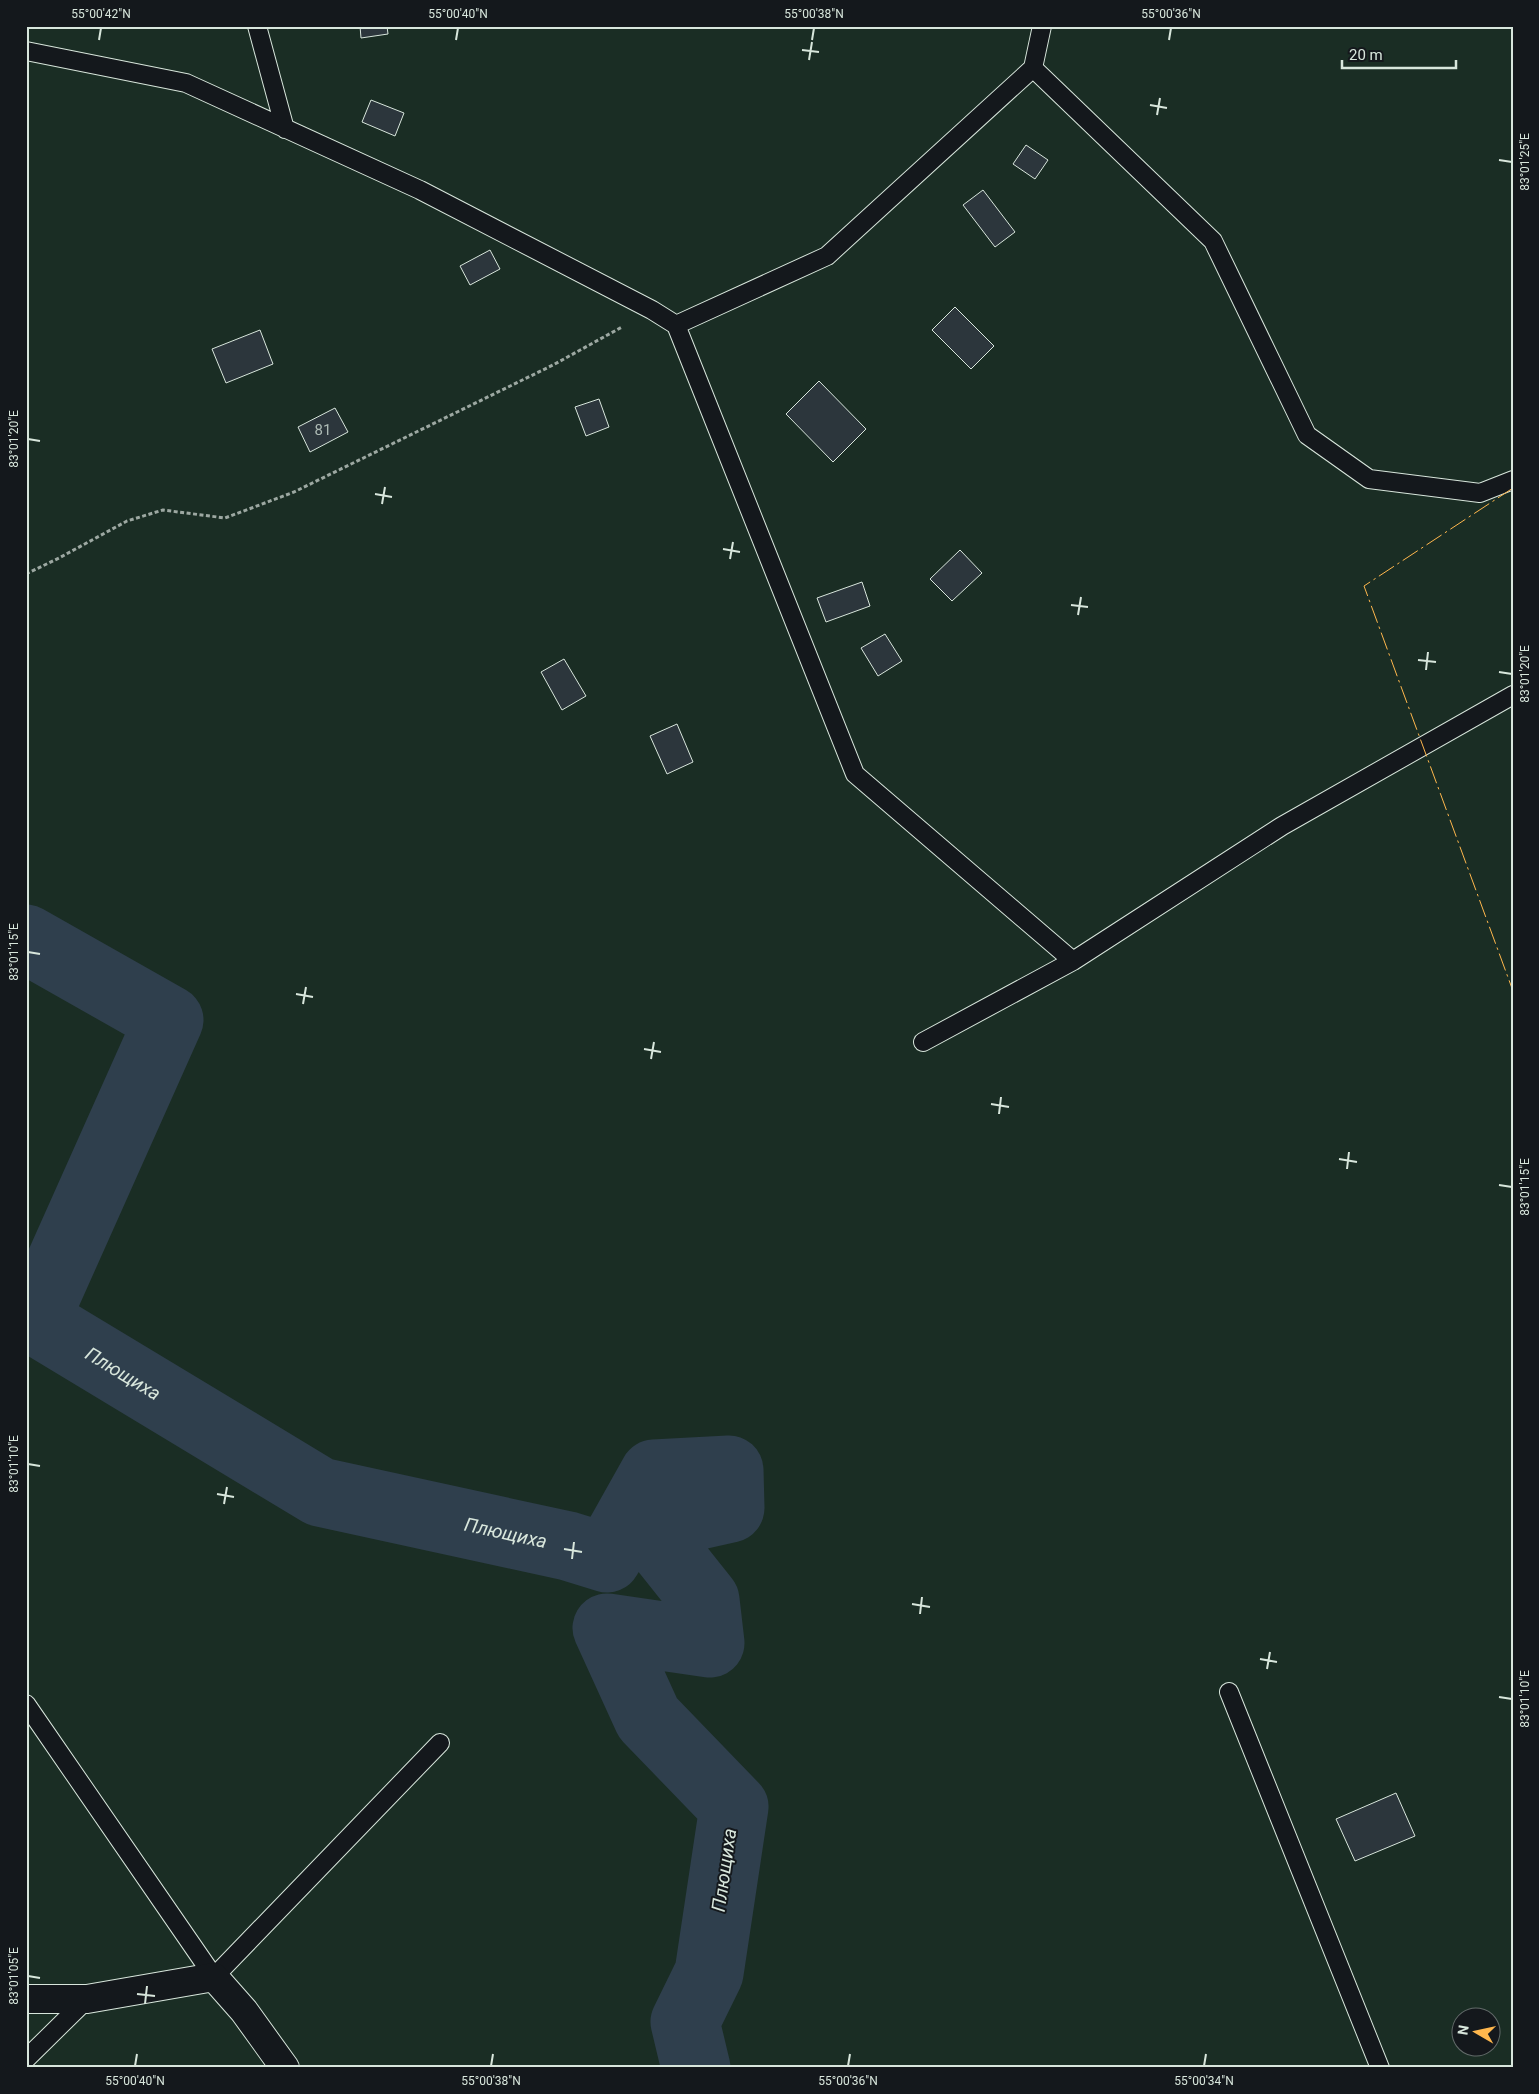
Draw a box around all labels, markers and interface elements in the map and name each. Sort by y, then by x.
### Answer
text: 55°00'42"N [71,7,131,21]
text: 55°00'40"N [428,7,488,21]
text: 55°00'38"N [784,7,844,21]
text: 55°00'36"N [1141,7,1201,21]
scale bar [1342,38,1455,70]
text: 20 m [1349,46,1383,64]
text: 83°01'25"E [1518,133,1532,191]
text: 83°01'20"E [7,410,21,468]
house number: 81 [315,421,331,439]
text: 83°01'20"E [1518,645,1532,703]
text: 83°01'15"E [7,923,21,981]
text: 83°01'15"E [1518,1158,1532,1216]
water label: Плющиха [81,1342,165,1405]
text: 83°01'10"E [7,1435,21,1493]
water label: Плющиха [462,1512,549,1553]
text: 83°01'10"E [1518,1670,1532,1728]
water label: Плющиха [707,1827,741,1913]
text: 83°01'05"E [7,1947,21,2005]
north arrow [1452,2006,1502,2056]
text: N [1454,2024,1472,2036]
text: 55°00'40"N [105,2074,165,2088]
text: 55°00'38"N [461,2074,521,2088]
text: 55°00'36"N [818,2074,878,2088]
text: 55°00'34"N [1174,2074,1234,2088]

